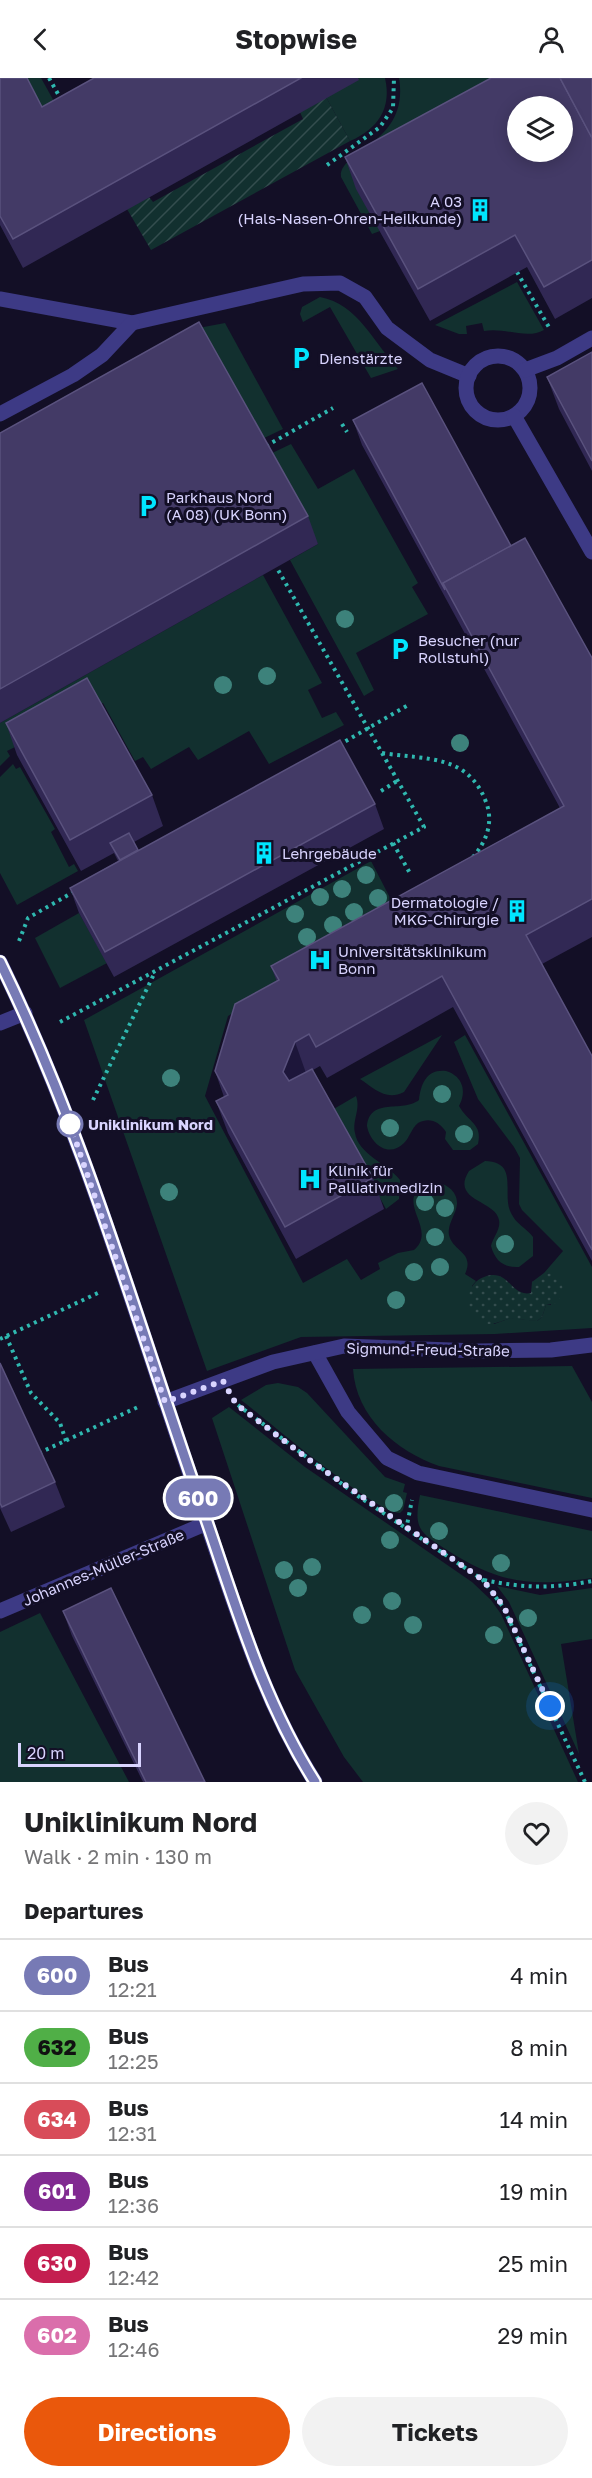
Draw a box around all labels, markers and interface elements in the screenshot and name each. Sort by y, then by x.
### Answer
icon: back [24,23,57,56]
text: Stopwise [235,23,357,55]
icon: person [535,23,568,56]
map controls [507,96,573,162]
button: layers [507,96,573,162]
place label: A 03 (Hals-Nasen-Ohren-Heilkunde) [238,192,462,227]
building icon: A 03 (Hals-Nasen-Ohren-Heilkunde) [467,197,493,223]
parking icon: Dienstärzte [288,345,314,371]
place label: Dienstärzte [319,349,403,367]
place label: Parkhaus Nord (A 08) (UK Bonn) [166,488,287,523]
parking icon: Parkhaus Nord (A 08) (UK Bonn) [135,493,161,519]
place label: Besucher (nur Rollstuhl) [418,631,519,666]
parking icon: Besucher (nur Rollstuhl) [387,636,413,662]
building icon: Lehrgebäude [251,840,277,866]
place label: Lehrgebäude [282,844,377,862]
place label: Dermatologie / MKG-Chirurgie [391,893,499,928]
building icon: Dermatologie / MKG-Chirurgie [504,898,530,924]
place label: Universitätsklinikum Bonn [338,942,486,977]
hospital icon: Universitätsklinikum Bonn [307,947,333,973]
marker: Uniklinikum Nord [57,1111,83,1137]
place label: Uniklinikum Nord [88,1115,213,1133]
place label: Klinik für Palliativmedizin [328,1161,443,1196]
hospital icon: Klinik für Palliativmedizin [297,1166,323,1192]
street label: Sigmund-Freud-Straße [346,1339,510,1359]
line badge: 600 [164,1478,232,1518]
text: 600 [178,1485,218,1511]
street label: Johannes-Müller-Straße [20,1525,187,1609]
your location [535,1691,565,1721]
scale bar [18,1740,141,1768]
text: 20 m [27,1743,64,1763]
button: heart [505,1802,568,1865]
text: Uniklinikum Nord [24,1805,257,1838]
text: Walk · 2 min · 130 m [24,1844,212,1868]
text: Departures [24,1897,143,1924]
text: Bus [108,1950,149,1977]
text: 600 [37,1962,77,1988]
text: 4 min [510,1962,568,1989]
text: 12:21 [108,1977,157,2001]
text: Bus [108,2022,149,2049]
text: 632 [38,2034,76,2060]
text: 8 min [510,2034,568,2061]
text: 12:25 [108,2049,159,2073]
text: Bus [108,2094,149,2121]
text: 634 [37,2106,77,2132]
text: 14 min [500,2106,568,2133]
text: 12:31 [108,2121,157,2145]
text: Bus [108,2166,149,2193]
text: 601 [38,2178,76,2204]
text: 19 min [500,2178,568,2205]
text: 12:36 [108,2193,159,2217]
text: Bus [108,2238,149,2265]
text: 630 [37,2250,77,2276]
text: 25 min [498,2250,568,2277]
text: 12:42 [108,2265,159,2289]
text: Bus [108,2310,149,2337]
text: 602 [37,2322,77,2348]
text: 29 min [498,2322,568,2349]
text: 12:46 [108,2337,160,2361]
button: Directions [24,2397,290,2466]
button: Tickets [302,2397,568,2466]

